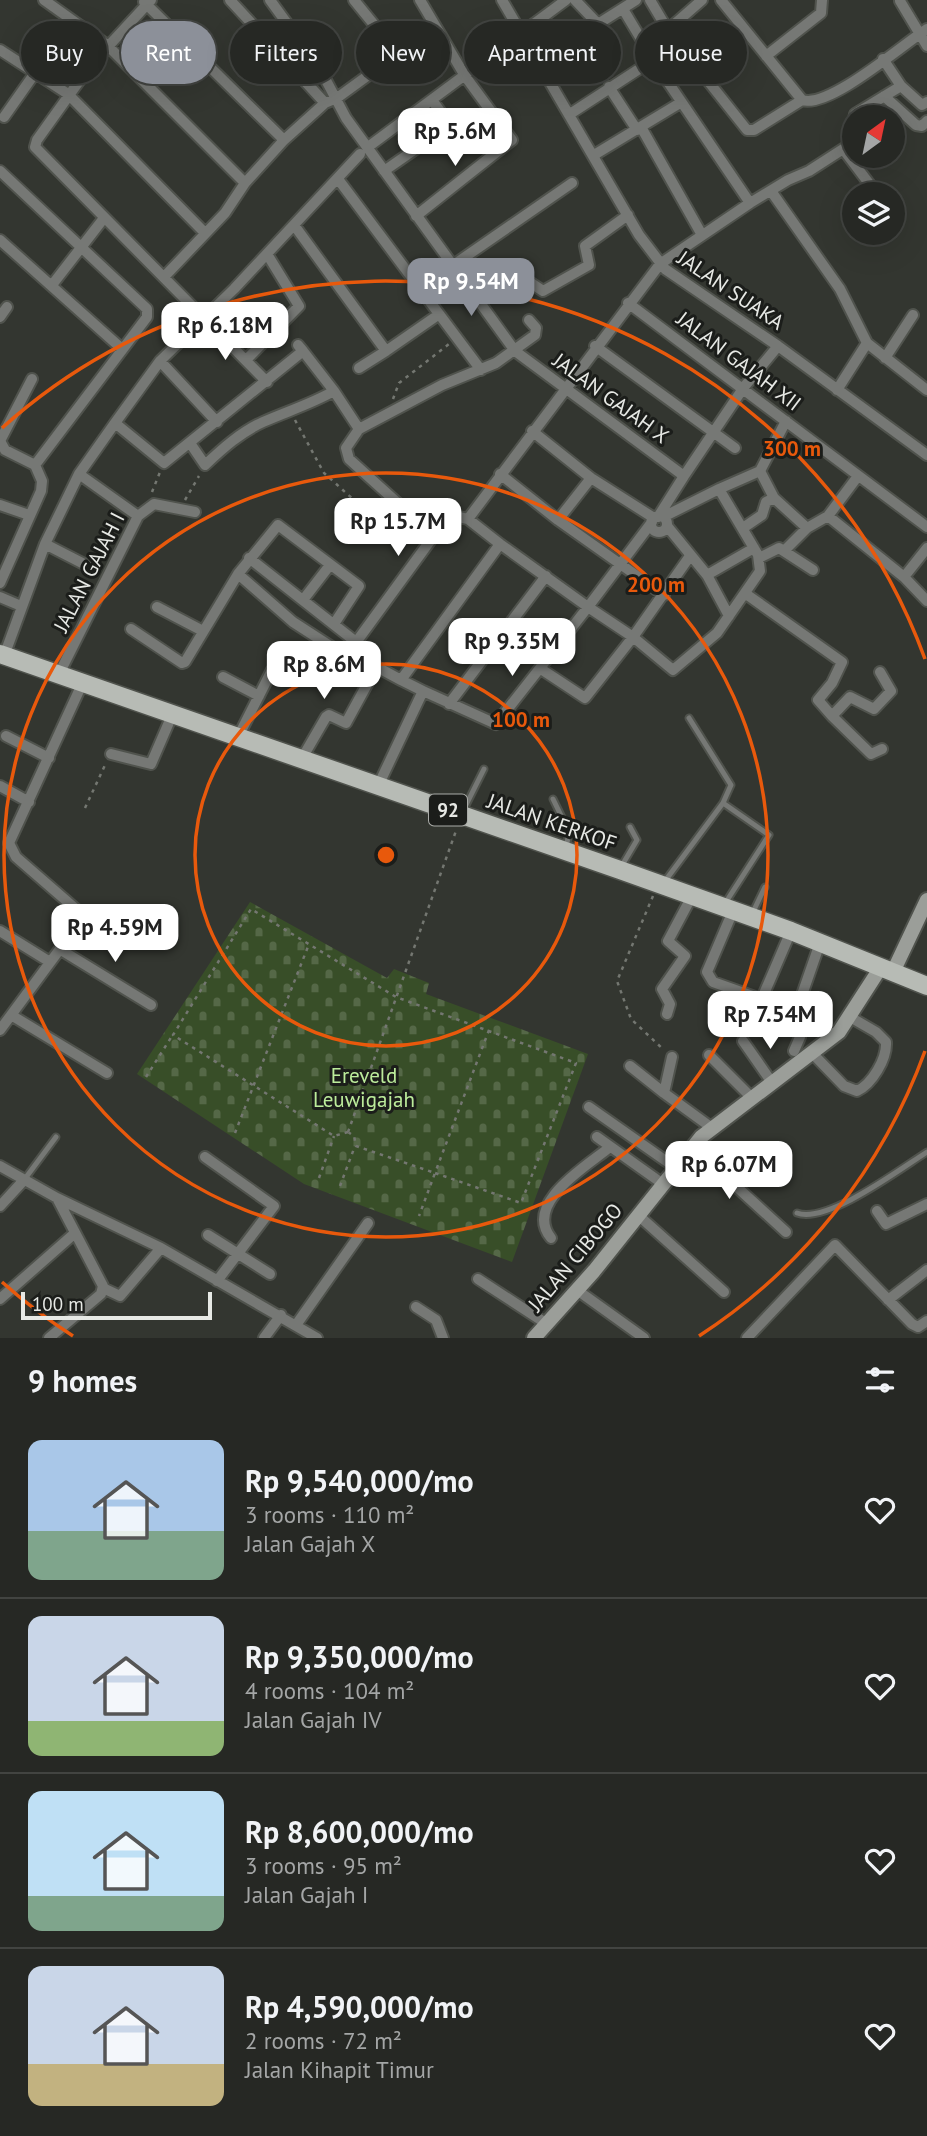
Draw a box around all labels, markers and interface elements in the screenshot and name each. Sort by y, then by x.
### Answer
chip: Buy [21,21,107,84]
chip: Rent [121,21,216,84]
chip: Filters [230,21,342,84]
chip: New [356,21,450,84]
chip: Apartment [464,21,621,84]
chip: House [635,21,747,84]
north arrow [842,105,905,168]
map controls [842,105,905,245]
pin: Rp 5.6M [390,108,520,168]
text: Rp 5.6M [414,116,496,145]
button: layers [842,182,905,245]
street label: JALAN SUAKA [672,244,790,336]
pin: Rp 9.54M [399,258,543,318]
text: Rp 9.54M [423,266,519,295]
pin: Rp 6.18M [153,302,297,362]
street label: JALAN GAJAH XII [670,305,807,417]
text: Rp 6.18M [177,310,273,339]
street label: JALAN GAJAH X [547,346,674,449]
text: 300 m [763,435,821,462]
pin: Rp 15.7M [326,498,470,558]
text: Rp 15.7M [350,506,446,535]
street label: JALAN GAJAH I [47,508,131,637]
text: 200 m [627,571,685,598]
pin: Rp 9.35M [440,618,584,678]
text: Rp 9.35M [464,626,560,655]
pin: Rp 8.6M [259,642,389,701]
text: Rp 8.6M [283,649,365,678]
text: 100 m [492,706,550,733]
street label: JALAN KERKOF [483,787,620,857]
road number: 92 [429,794,467,825]
centre of rings [374,843,398,867]
pin: Rp 4.59M [43,904,187,964]
text: Rp 4.59M [67,912,163,941]
pin: Rp 7.54M [698,992,842,1051]
text: Rp 7.54M [724,999,816,1028]
park label: Ereveld Leuwigajah [313,1062,415,1113]
pin: Rp 6.07M [657,1142,801,1201]
text: Rp 6.07M [681,1149,777,1178]
street label: JALAN CIBOGO [521,1197,628,1318]
scale bar [21,1289,212,1321]
text: 100 m [32,1292,84,1316]
text: 9 homes [28,1361,137,1400]
icon: filters [861,1361,899,1399]
text: Rp 9,540,000/mo [245,1461,474,1500]
icon: home [84,1468,168,1552]
icon: heart [861,1491,899,1529]
text: 3 rooms · 110 m² [245,1500,414,1529]
text: Jalan Gajah X [245,1529,375,1558]
text: Rp 9,350,000/mo [245,1637,474,1676]
icon: home [84,1644,168,1728]
icon: heart [861,1667,899,1705]
text: 4 rooms · 104 m² [245,1676,414,1705]
text: Jalan Gajah IV [245,1705,381,1734]
text: Rp 8,600,000/mo [245,1812,474,1851]
icon: home [84,1819,168,1903]
icon: heart [861,1842,899,1880]
text: 3 rooms · 95 m² [245,1851,402,1880]
text: Jalan Gajah I [245,1880,368,1909]
text: Rp 4,590,000/mo [245,1987,474,2026]
icon: home [84,1994,168,2078]
icon: heart [861,2017,899,2055]
text: 2 rooms · 72 m² [245,2026,402,2055]
text: Jalan Kihapit Timur [245,2055,434,2084]

